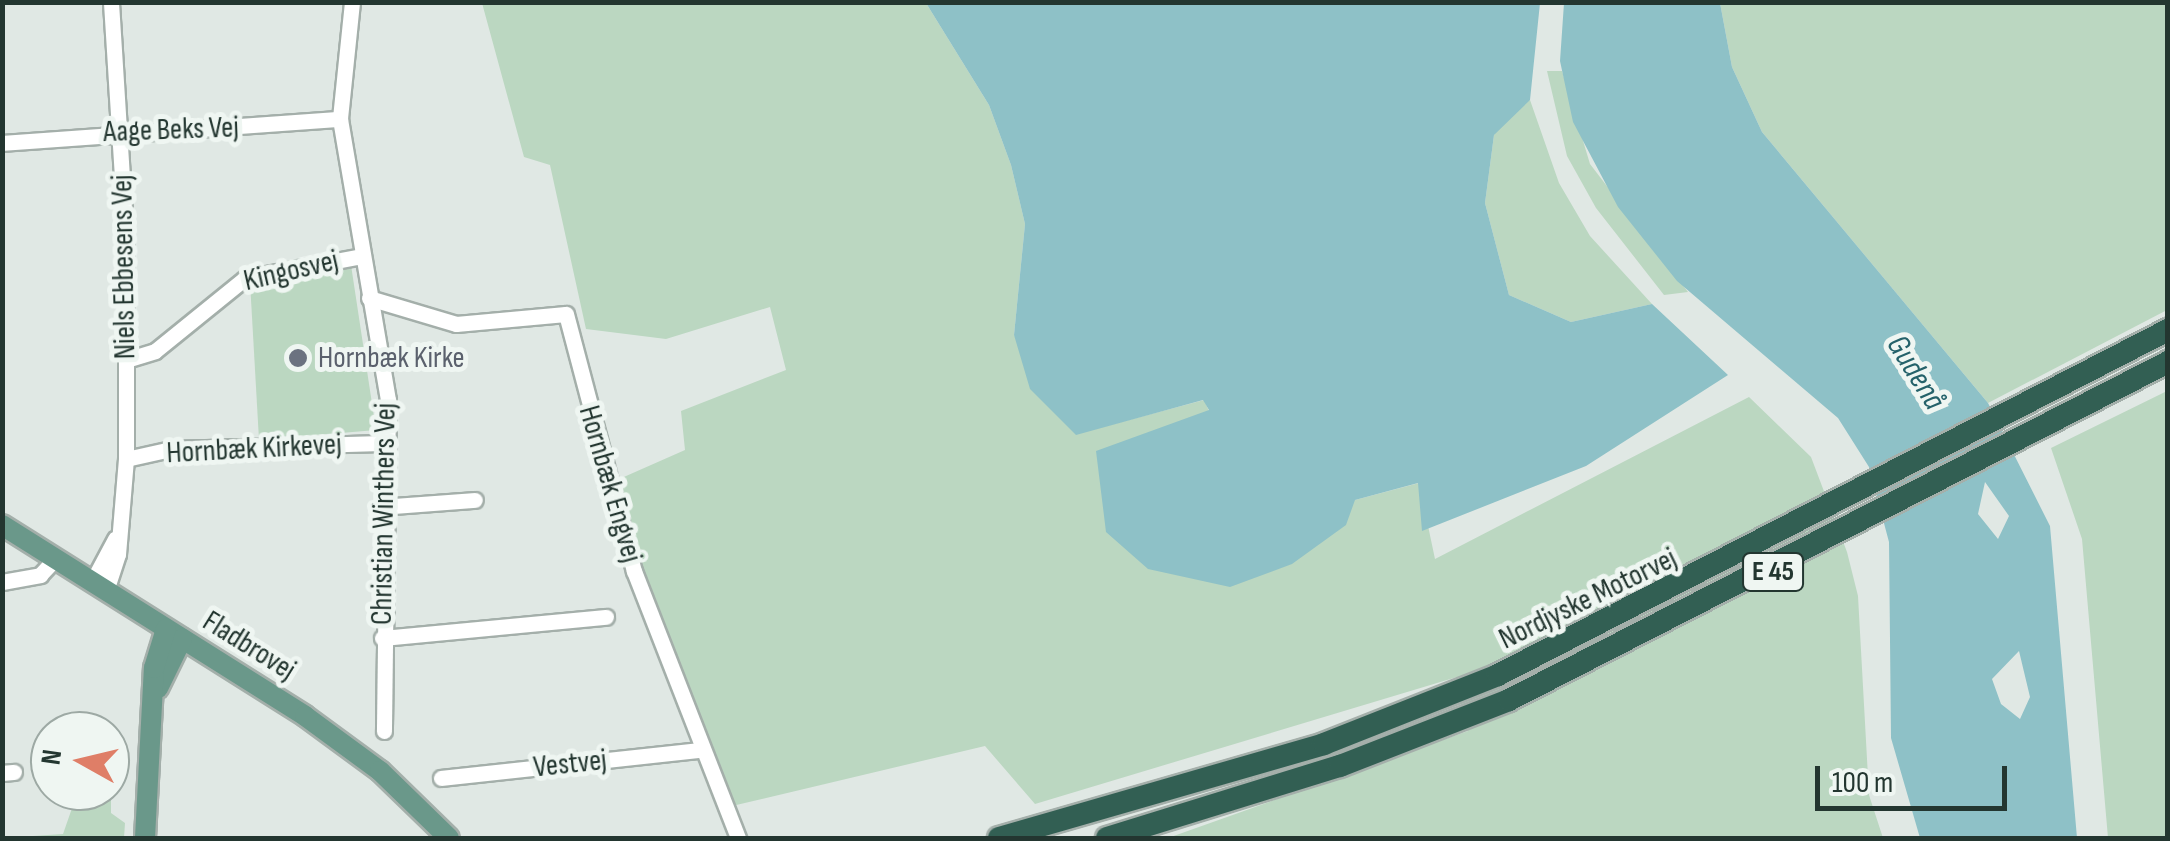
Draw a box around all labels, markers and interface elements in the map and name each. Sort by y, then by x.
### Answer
street label: Aage Beks Vej [103,110,239,150]
street label: Niels Ebbesens Vej [104,174,144,360]
street label: Kingosvej [240,243,342,299]
water label: Gudenå [1877,329,1953,417]
place label: Hornbæk Kirke [318,340,465,376]
marker: Hornbæk Kirke [287,347,309,369]
street label: Hornbæk Engvej [570,402,650,566]
street label: Christian Winthers Vej [364,403,404,625]
street label: Hornbæk Kirkevej [166,426,342,472]
street label: Nordjyske Motorvej [1493,540,1683,658]
road number: E 45 [1740,549,1806,595]
street label: Fladbrovej [196,604,302,688]
north arrow [30,711,130,811]
street label: Vestvej [532,742,608,786]
scale bar [1820,746,2012,808]
text: N [34,747,69,767]
text: 100 m [1832,765,1893,801]

